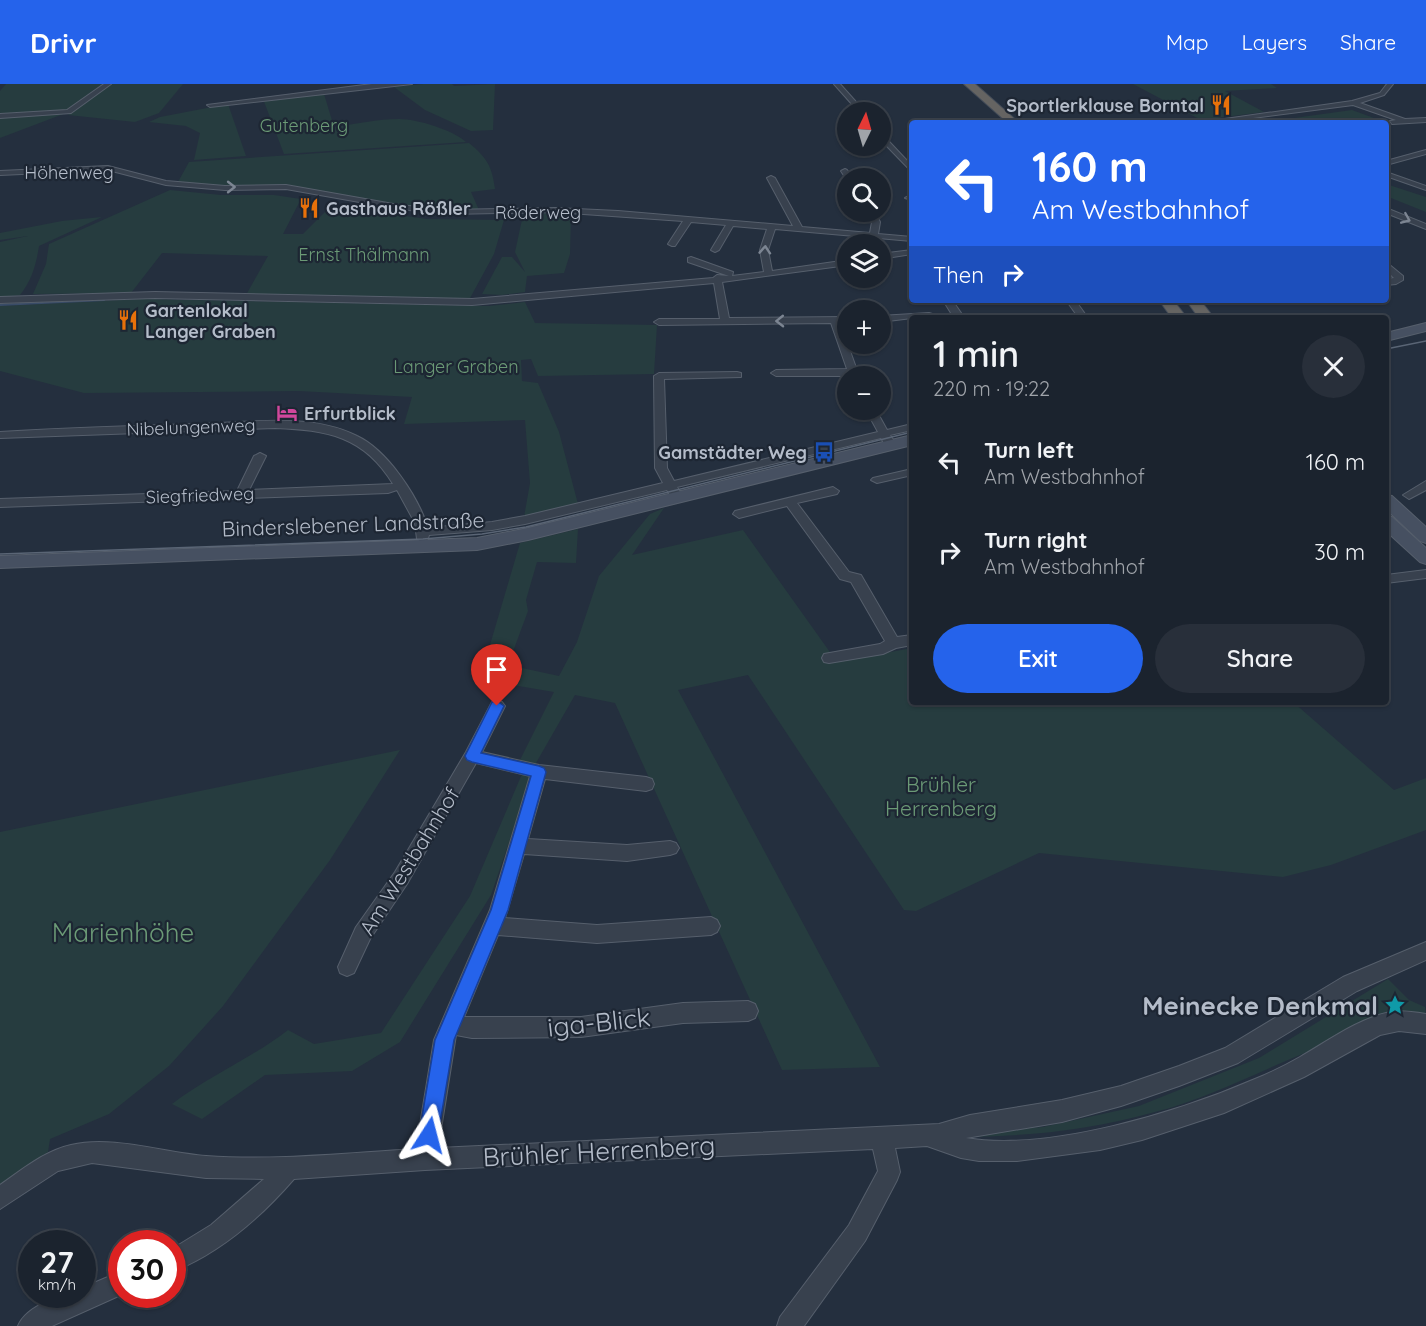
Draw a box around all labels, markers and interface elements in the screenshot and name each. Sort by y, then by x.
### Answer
text: Drivr [30,25,97,60]
text: Map [1166,29,1209,55]
text: Layers [1242,29,1307,55]
text: Share [1340,29,1396,55]
restaurant icon: Sportlerklause Borntal [1209,93,1233,117]
place label: Sportlerklause Borntal [1006,94,1204,117]
north arrow [837,102,891,156]
map controls [837,102,891,420]
park label: Gutenberg [260,114,348,137]
text: 160 m [1032,140,1148,193]
icon: left [933,144,1011,222]
street label: Höhenweg [24,161,114,184]
button: search [837,168,891,222]
one-way arrow [227,181,236,193]
text: Am Westbahnhof [1032,192,1249,226]
restaurant icon: Gasthaus Rößler [297,196,321,220]
place label: Gasthaus Rößler [326,197,471,220]
street label: Röderweg [495,201,581,224]
one-way arrow [1400,212,1411,224]
button: layers [837,234,891,288]
park label: Ernst Thälmann [298,243,430,266]
one-way arrow [758,245,771,255]
icon: right [996,258,1029,291]
text: Then [933,261,984,289]
place label: Gartenlokal Langer Graben [145,299,276,343]
button: + [837,300,891,354]
restaurant icon: Gartenlokal Langer Graben [116,308,140,332]
one-way arrow [775,315,784,327]
text: 1 min [933,331,1019,376]
button: close [1302,335,1365,398]
park label: Langer Graben [393,355,519,378]
button: − [837,366,891,420]
text: 220 m · 19:22 [933,376,1050,401]
hotel icon: Erfurtblick [275,401,299,425]
place label: Erfurtblick [304,402,396,425]
street label: Nibelungenweg [126,413,256,441]
text: Turn left [984,436,1074,464]
bus stop icon: Gamstädter Weg [812,440,836,464]
place label: Gamstädter Weg [658,441,807,464]
icon: left [933,446,966,479]
text: 160 m [1306,448,1365,476]
text: Am Westbahnhof [984,464,1145,489]
street label: Siegfriedweg [145,482,255,508]
street label: Binderslebener Landstraße [221,506,485,542]
text: Turn right [984,526,1088,554]
icon: right [933,536,966,569]
text: 30 m [1314,538,1365,566]
text: Am Westbahnhof [984,554,1145,579]
button: Exit [933,624,1143,693]
button: Share [1155,624,1365,693]
pin [471,644,522,706]
icon: arrive [480,653,513,686]
park label: Brühler Herrenberg [885,771,997,821]
street label: Am Westbahnhof [353,782,465,940]
park label: Marienhöhe [52,916,194,949]
place label: Meinecke Denkmal [1142,989,1378,1022]
place icon: Meinecke Denkmal [1383,993,1407,1017]
street label: iga-Blick [546,1000,652,1044]
position arrow [397,1103,461,1167]
street label: Brühler Herrenberg [482,1128,716,1174]
speed limit sign: 30 [108,1230,186,1308]
text: 27 [40,1243,74,1281]
text: km/h [38,1275,76,1294]

